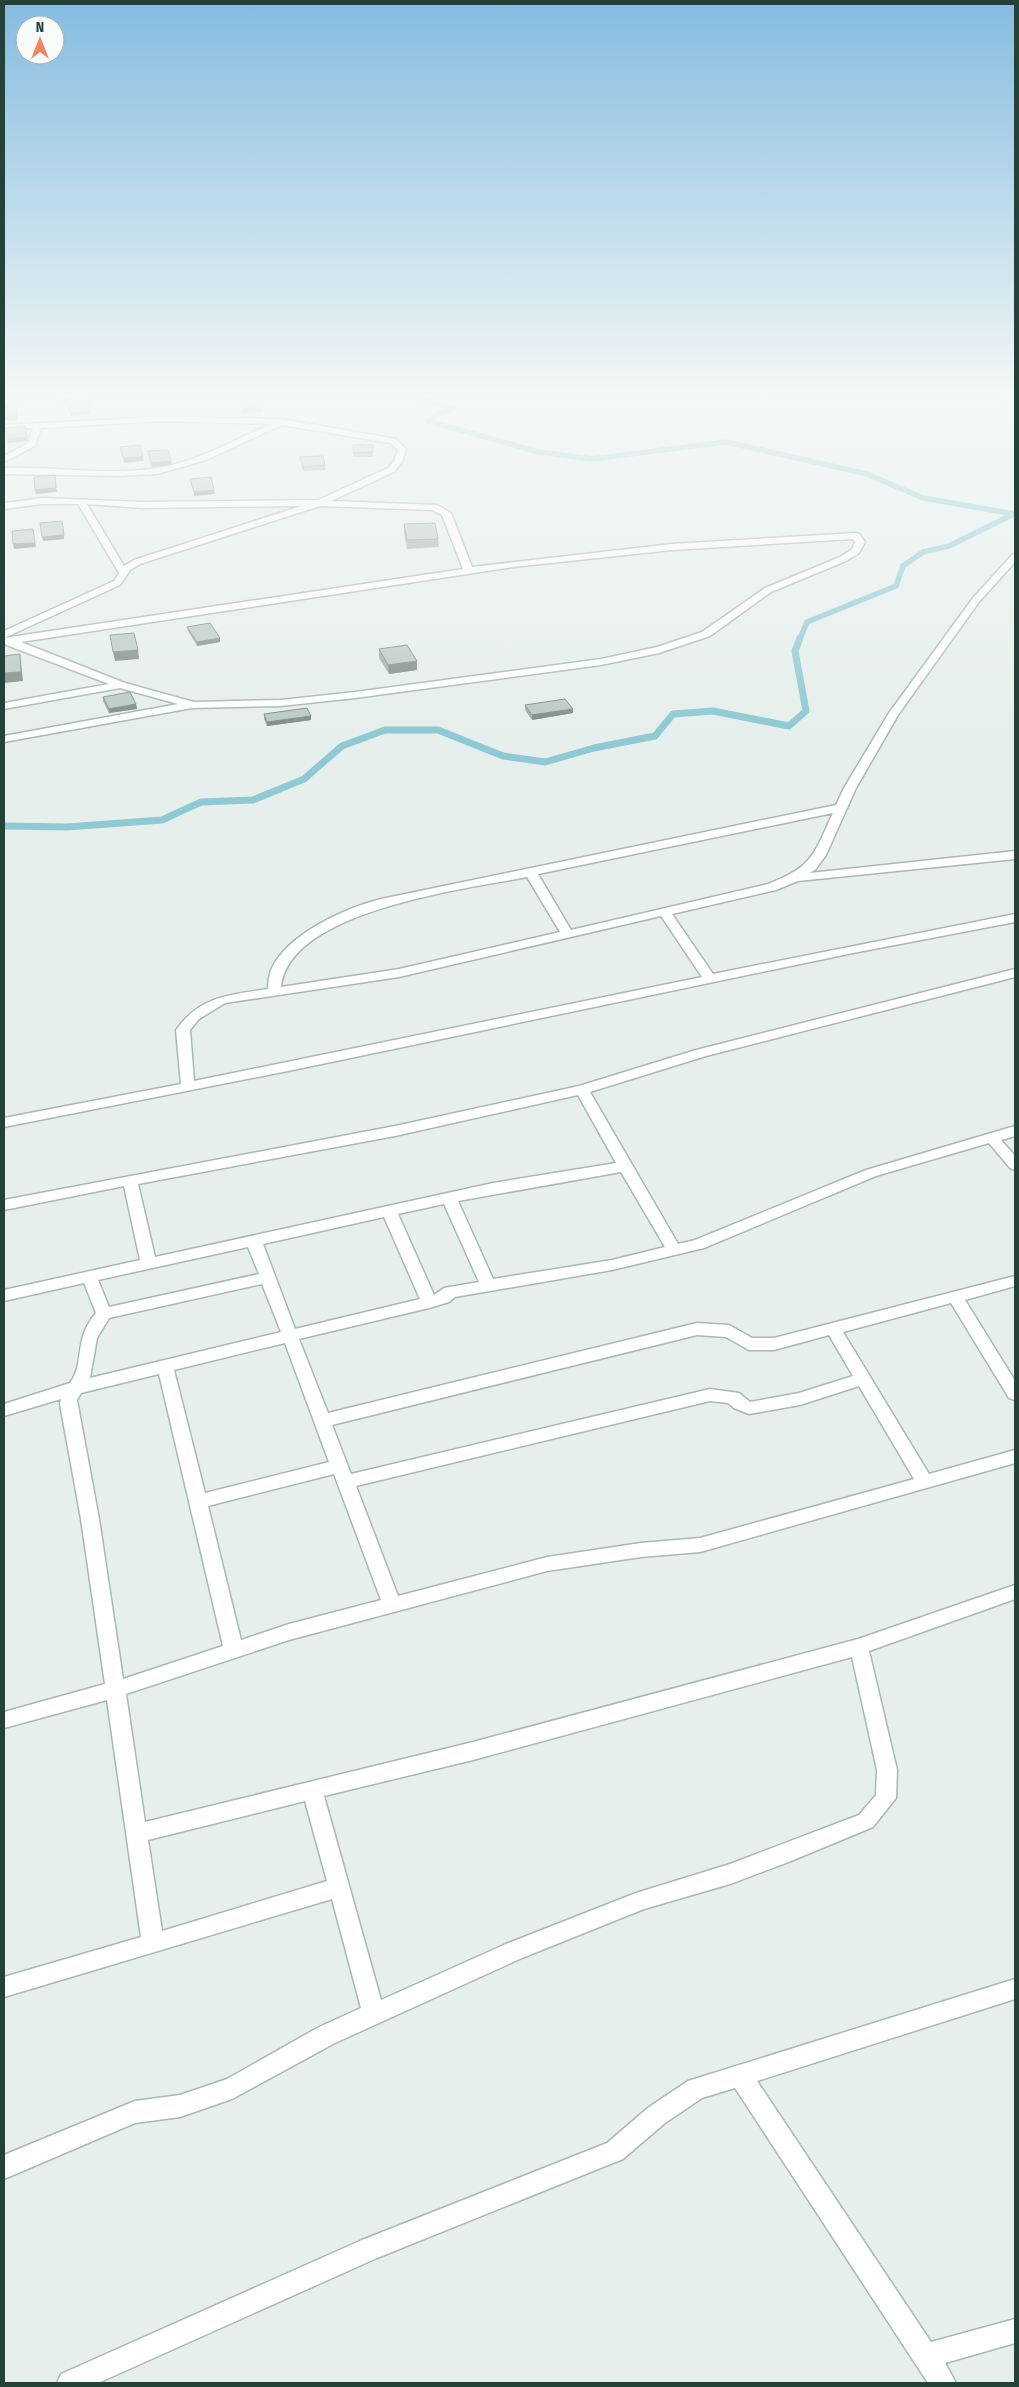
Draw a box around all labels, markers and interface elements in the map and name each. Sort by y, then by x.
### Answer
north arrow [15,15,65,65]
text: N [36,19,44,36]

